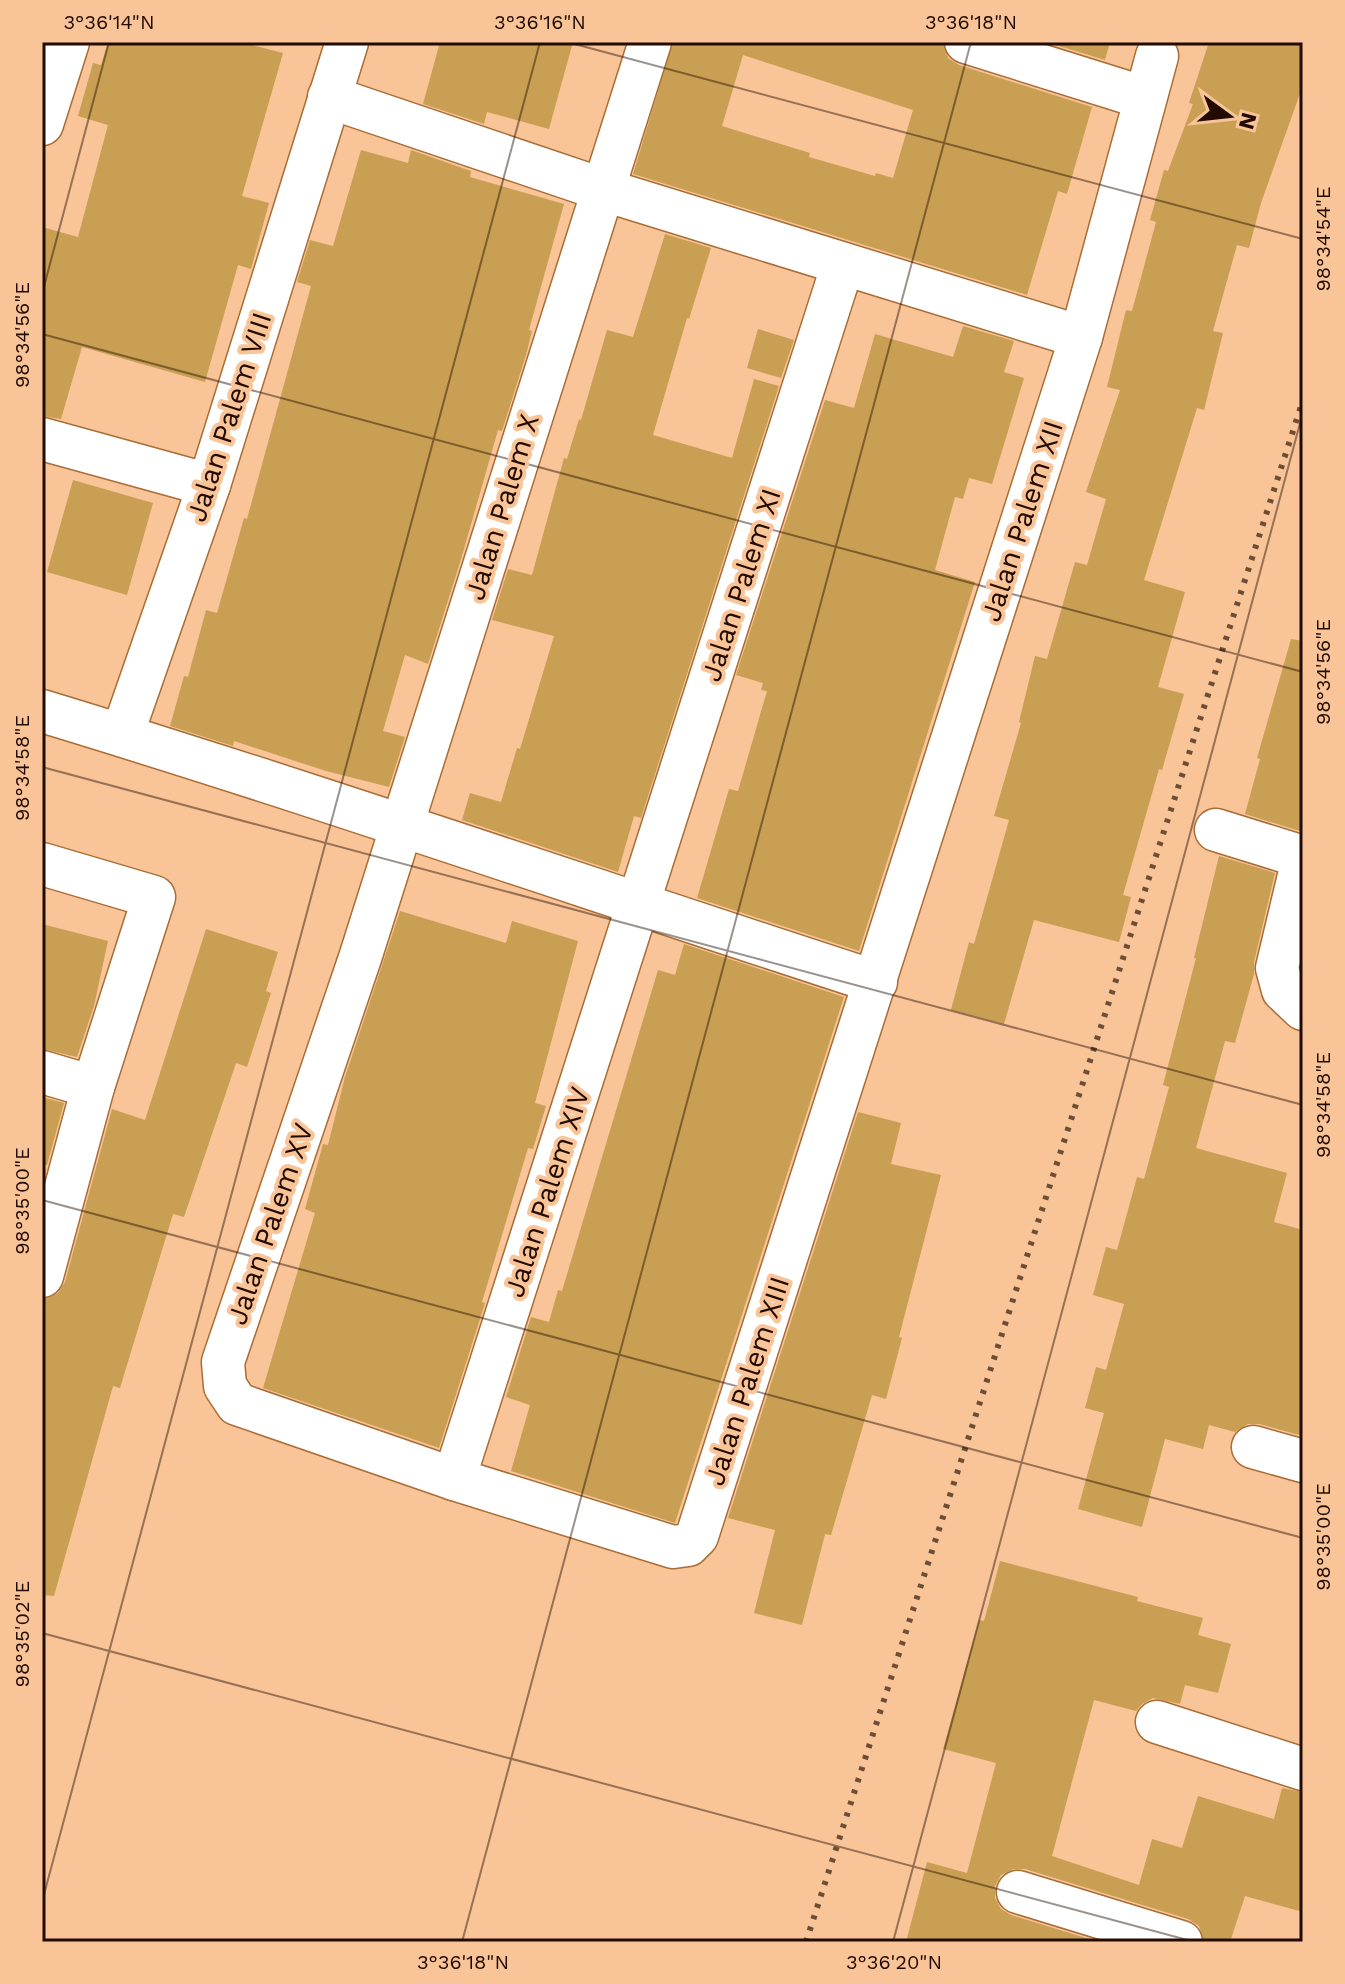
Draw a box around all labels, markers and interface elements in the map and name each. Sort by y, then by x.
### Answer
text: 3°36'14"N [63,10,155,34]
text: 3°36'16"N [494,10,586,34]
text: 3°36'18"N [925,10,1017,34]
north arrow [1189,76,1269,156]
text: N [1234,110,1262,132]
text: 98°34'54"E [1311,186,1335,292]
text: 98°34'56"E [10,282,34,388]
street label: Jalan Palem VIII [180,308,278,526]
street label: Jalan Palem X [458,410,546,604]
street label: Jalan Palem XII [974,416,1070,626]
street label: Jalan Palem XI [694,484,788,686]
text: 98°34'56"E [1311,619,1335,725]
text: 98°34'58"E [10,715,34,821]
text: 98°34'58"E [1311,1052,1335,1158]
street label: Jalan Palem XIV [497,1083,597,1301]
street label: Jalan Palem XV [220,1119,320,1329]
text: 98°35'00"E [10,1147,34,1255]
street label: Jalan Palem XIII [698,1272,796,1490]
text: 98°35'00"E [1311,1483,1335,1591]
text: 98°35'02"E [10,1581,34,1687]
text: 3°36'18"N [417,1950,509,1974]
text: 3°36'20"N [846,1950,942,1974]

